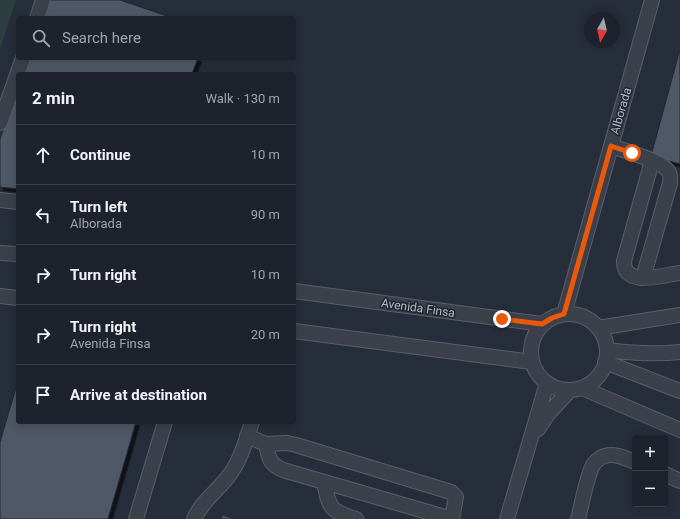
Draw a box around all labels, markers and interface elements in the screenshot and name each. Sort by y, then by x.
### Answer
north arrow [584,12,620,48]
search box [16,16,296,60]
icon: search [30,27,52,49]
text: Search here [62,29,141,47]
street label: Alborada [608,86,634,136]
text: 2 min [32,88,75,108]
text: Walk · 130 m [205,91,280,106]
icon: ahead [32,144,54,166]
route start [623,144,641,162]
text: Continue [70,146,131,164]
text: 10 m [251,147,280,162]
text: Turn left [70,198,127,216]
icon: left [32,204,54,226]
text: 90 m [251,207,280,222]
text: Alborada [70,216,122,231]
icon: right [32,264,54,286]
text: Turn right [70,266,136,284]
text: 10 m [251,267,280,282]
street label: Avenida Finsa [380,296,456,320]
route end [493,310,511,328]
text: Turn right [70,318,136,336]
icon: right [32,324,54,346]
text: 20 m [251,327,280,342]
text: Avenida Finsa [70,336,151,351]
icon: arrive [32,384,54,406]
text: Arrive at destination [70,386,207,404]
map controls [632,435,668,507]
button: + [632,435,668,471]
button: − [632,471,668,507]

